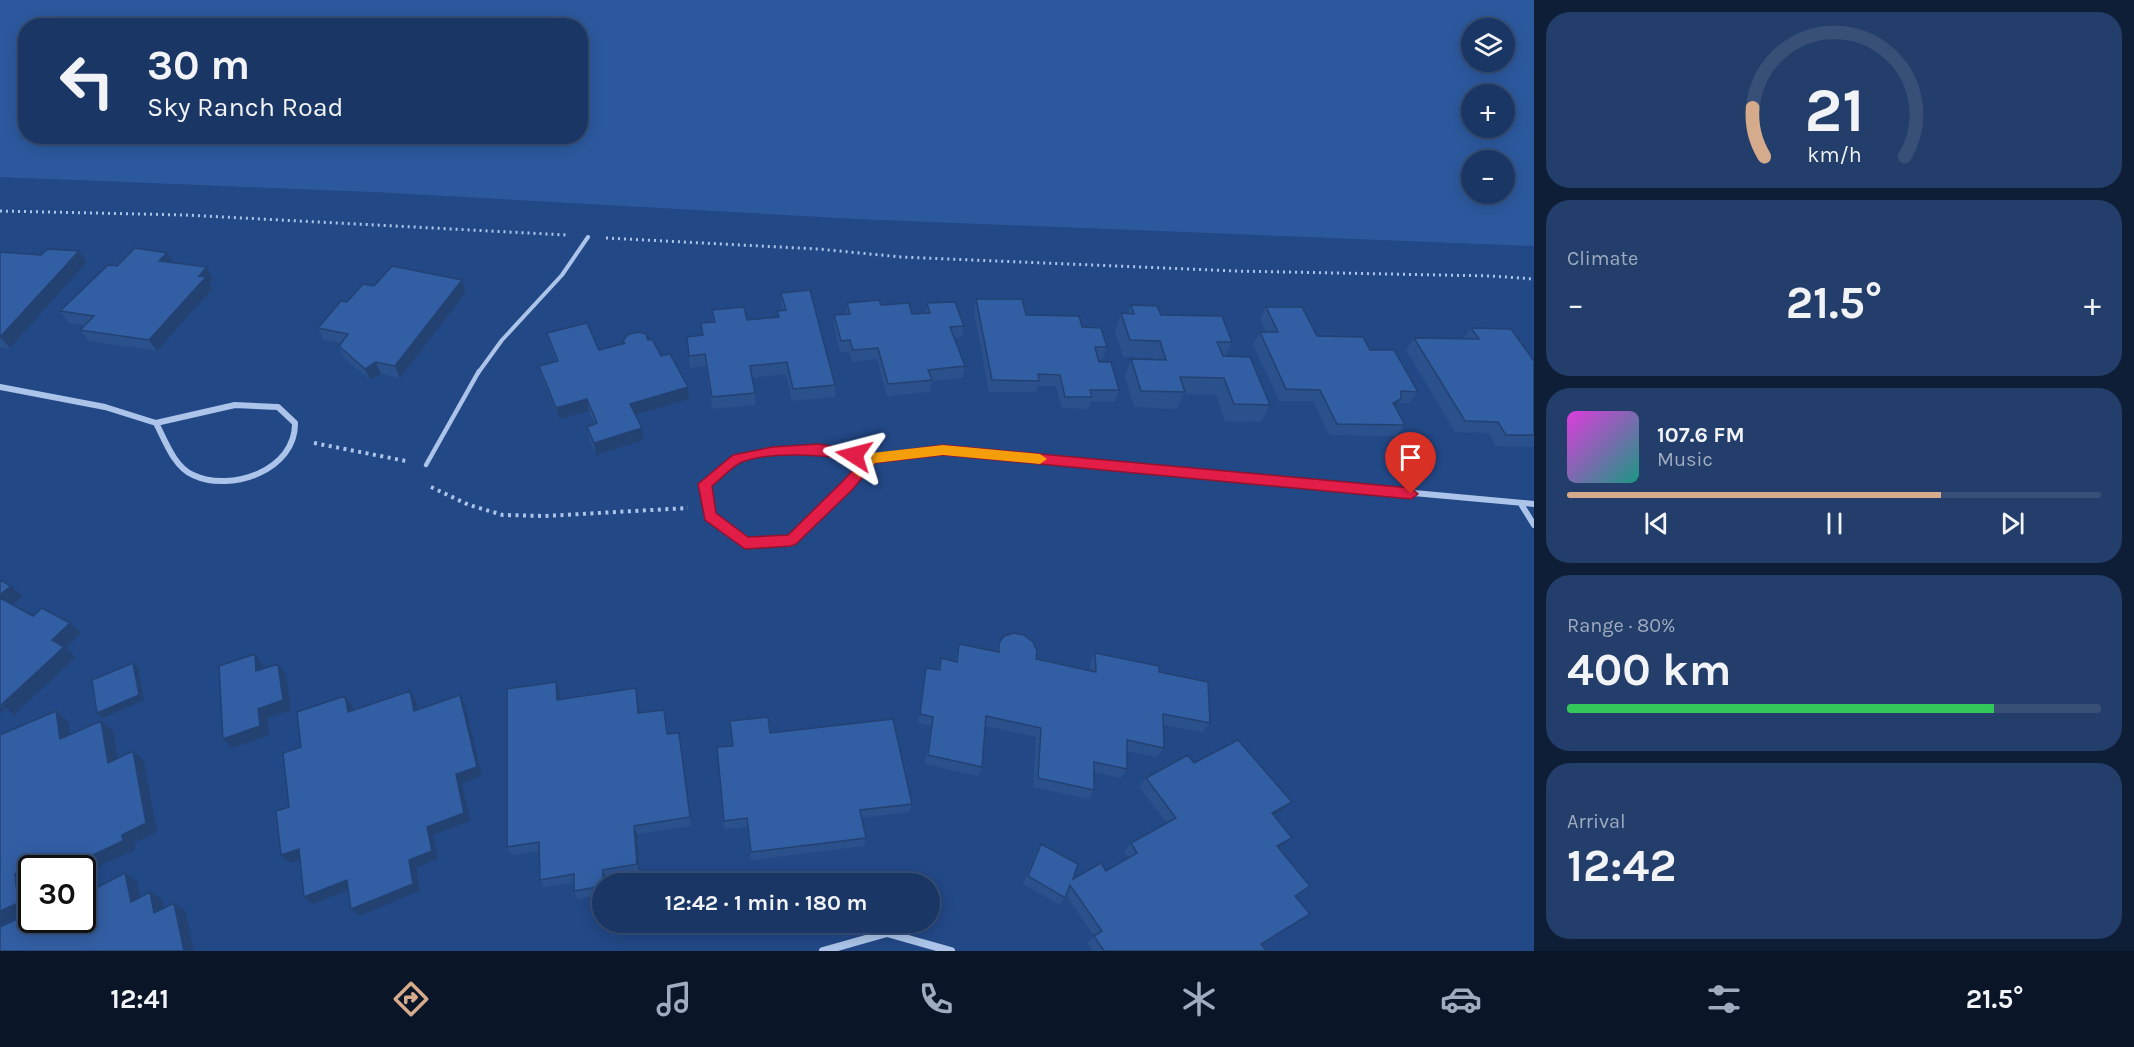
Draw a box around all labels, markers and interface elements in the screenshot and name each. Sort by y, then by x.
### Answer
map controls [1461,18,1515,204]
button: layers [1461,18,1515,72]
text: 30 m [147,40,250,90]
icon: left [48,42,126,120]
text: 21 [1804,74,1864,147]
button: + [1461,84,1515,138]
text: Sky Ranch Road [147,91,344,123]
text: km/h [1807,142,1861,167]
button: − [1461,150,1515,204]
text: Climate [1567,247,1638,270]
text: 21.5° [1786,277,1882,329]
text: − [1567,285,1584,323]
text: + [2084,285,2101,323]
text: 107.6 FM [1657,422,1745,448]
position arrow [822,423,886,487]
pin [1385,432,1436,494]
icon: arrive [1394,441,1427,474]
text: Music [1657,448,1713,471]
icon: previous [1640,507,1673,540]
icon: pause [1818,507,1851,540]
icon: next [1996,507,2029,540]
text: Range · 80% [1567,614,1676,637]
text: 400 km [1567,644,1731,696]
text: Arrival [1567,810,1626,833]
text: 12:42 [1567,840,1676,892]
speed limit sign: 30 [18,855,96,933]
text: 12:42 · 1 min · 180 m [665,890,867,916]
icon: directions [390,978,432,1020]
icon: music [653,978,695,1020]
icon: phone [915,978,957,1020]
icon: climate [1178,978,1220,1020]
icon: car [1440,978,1482,1020]
icon: filters [1703,978,1745,1020]
text: 12:41 [110,983,169,1015]
text: 21.5° [1966,983,2024,1015]

